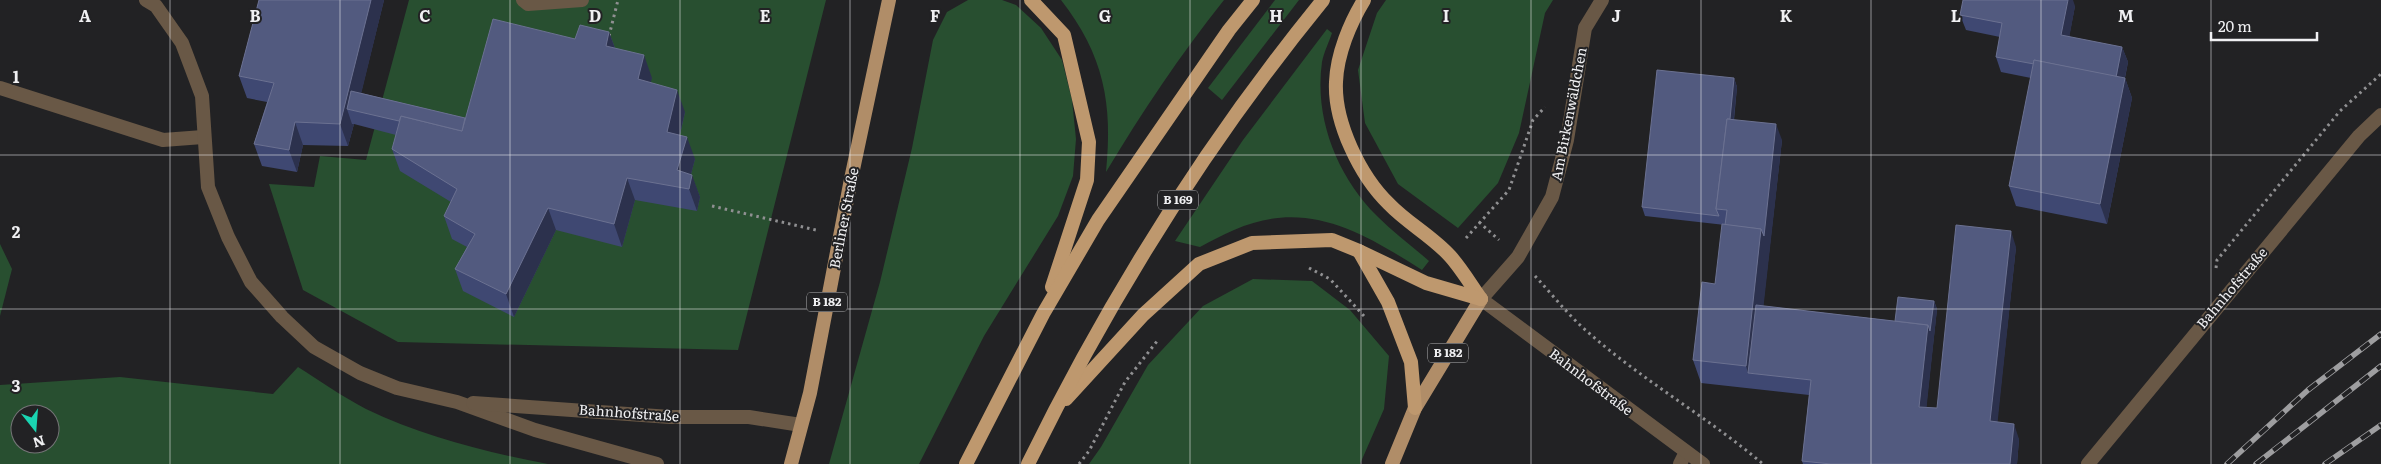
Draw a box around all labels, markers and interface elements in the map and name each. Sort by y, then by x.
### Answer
text: A [79,3,91,27]
text: B [249,3,261,27]
text: C [419,3,431,27]
text: D [589,3,601,27]
text: E [760,3,771,27]
text: F [930,3,940,27]
text: G [1099,3,1111,27]
text: H [1269,3,1283,27]
text: I [1443,3,1449,27]
text: J [1611,3,1621,27]
text: K [1780,3,1793,27]
text: L [1951,3,1961,27]
text: M [2118,3,2134,27]
scale bar [2211,10,2317,42]
text: 20 m [2218,14,2252,37]
street label: Am Birkenwäldchen [1545,45,1591,182]
text: 1 [13,64,20,88]
street label: Berliner Straße [823,166,863,270]
road number: B 169 [1158,190,1198,210]
text: 2 [12,219,21,243]
street label: Bahnhofstraße [2191,243,2271,332]
road number: B 182 [807,292,847,312]
road number: B 182 [1428,343,1468,362]
street label: Bahnhofstraße [1546,343,1638,419]
text: 3 [12,373,21,397]
street label: Bahnhofstraße [578,399,680,425]
north arrow [10,404,60,454]
text: N [30,431,48,454]

